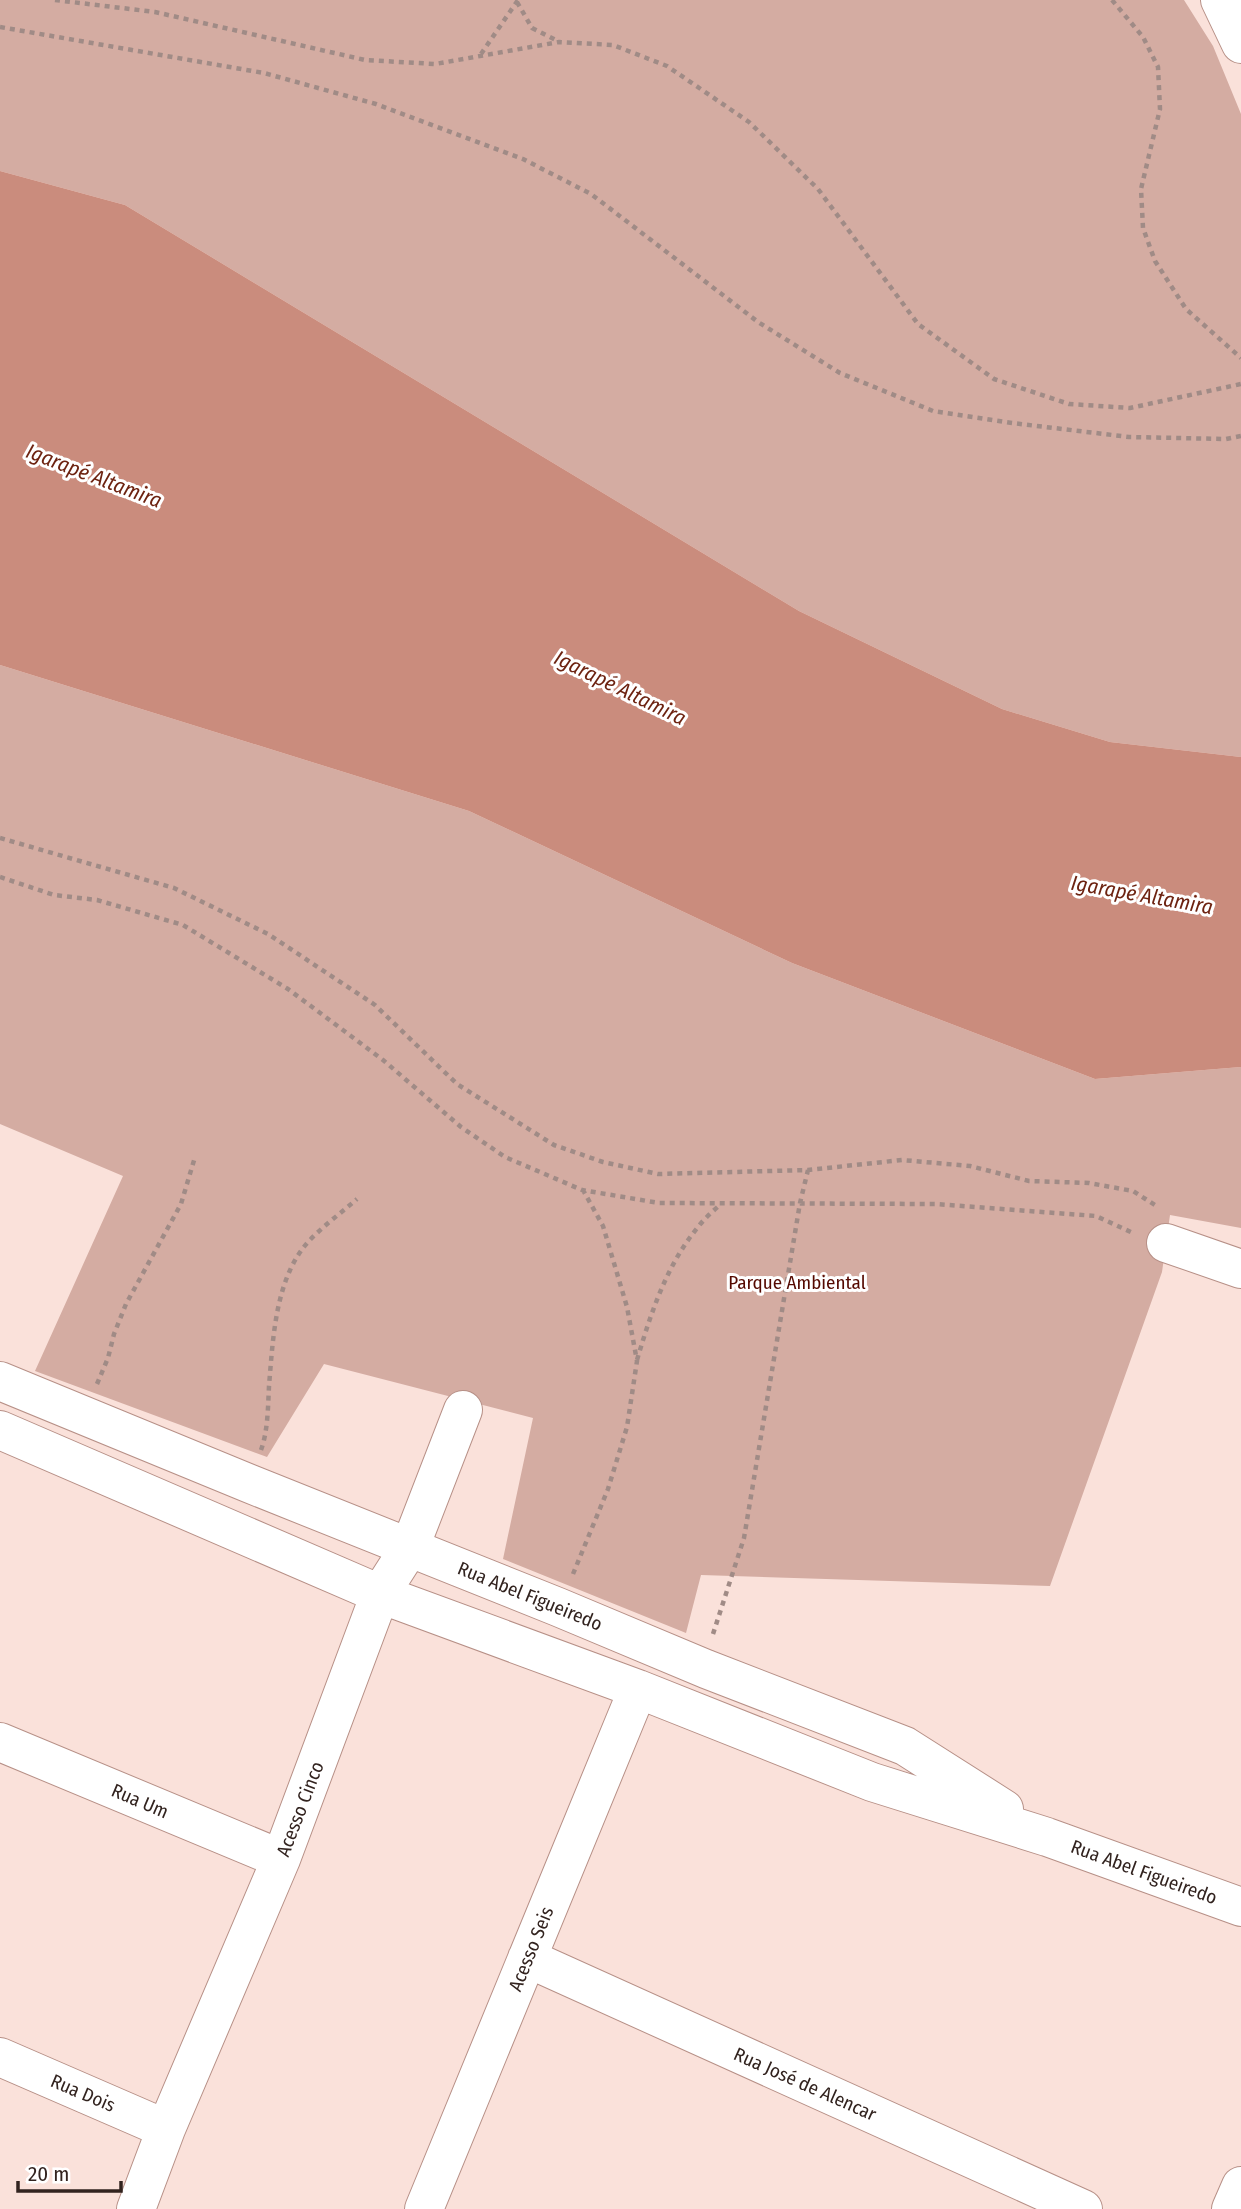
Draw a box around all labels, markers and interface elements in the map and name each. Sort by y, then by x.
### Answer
water label: Igarapé Altamira [22,438,166,514]
water label: Igarapé Altamira [550,645,690,731]
water label: Igarapé Altamira [1069,870,1215,920]
park label: Parque Ambiental [728,1271,866,1294]
street label: Rua Abel Figueiredo [454,1556,606,1636]
street label: Acesso Cinco [271,1758,329,1860]
street label: Rua Um [108,1779,172,1823]
street label: Rua Abel Figueiredo [1068,1835,1220,1909]
street label: Acesso Seis [504,1903,558,1995]
street label: Rua José de Alencar [730,2042,880,2126]
street label: Rua Dois [47,2069,119,2117]
scale bar [18,2150,121,2194]
text: 20 m [28,2161,69,2187]

